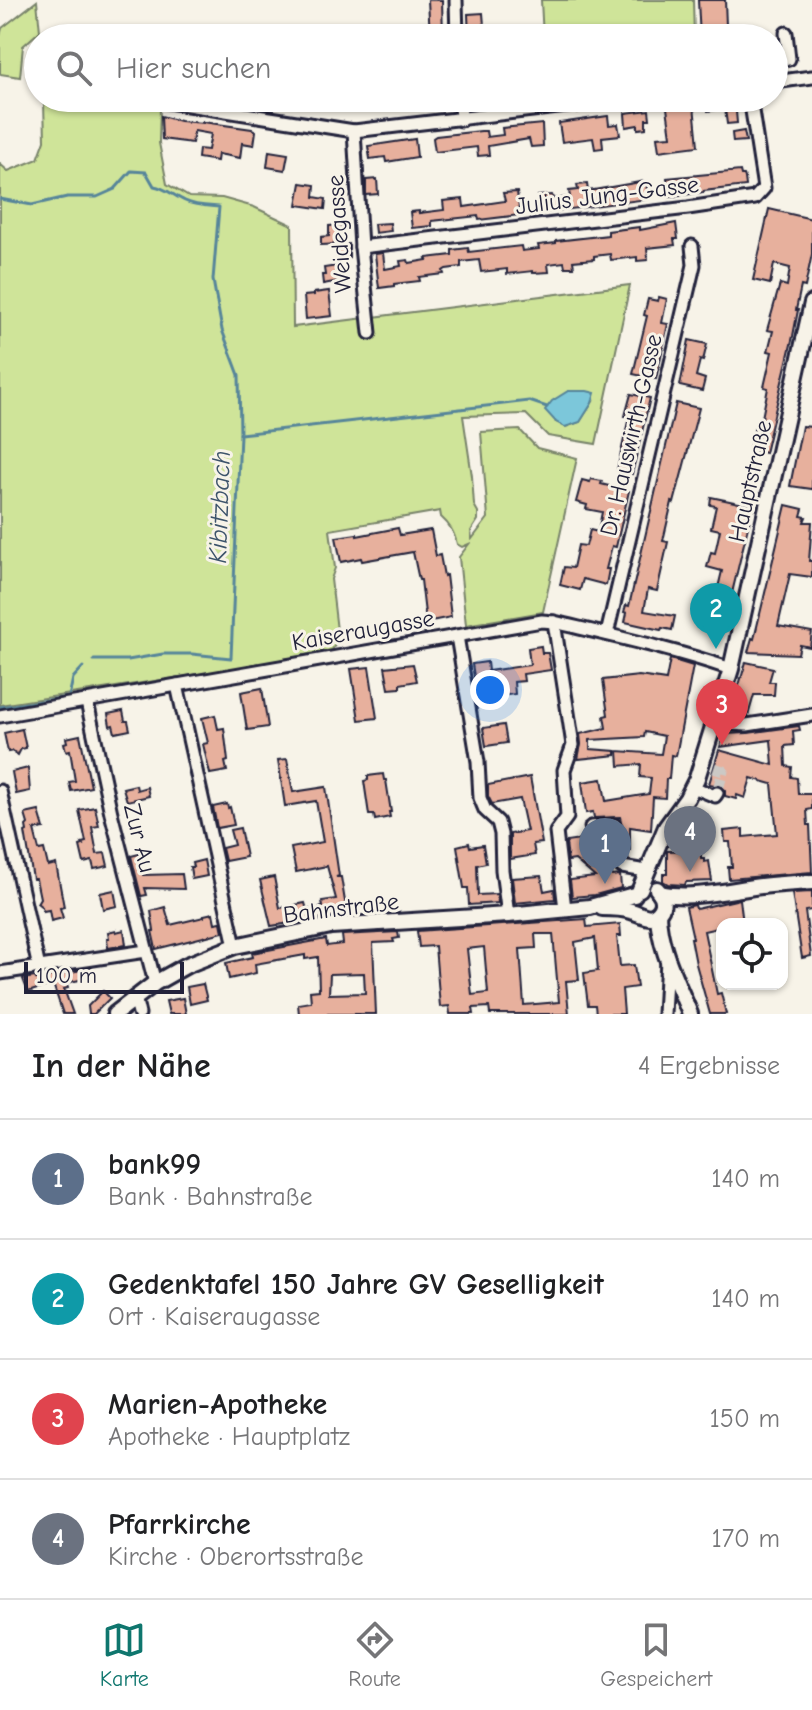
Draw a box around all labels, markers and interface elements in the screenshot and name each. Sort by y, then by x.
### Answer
search box [24,24,788,112]
icon: search [52,46,96,90]
text: Hier suchen [116,51,271,86]
street label: Julius Jung-Gasse [514,170,700,220]
street label: Weidegasse [321,174,357,294]
street label: Dr. Hauswirth-Gasse [594,331,668,539]
street label: Hauptstraße [722,417,778,545]
water label: Kibitzbach [203,450,237,564]
pin: 2 [690,583,742,649]
street label: Kaiseraugasse [290,604,436,656]
your location [470,670,510,710]
pin: 3 [696,679,748,745]
street label: Zur Au [118,801,162,875]
pin: 4 [664,806,716,872]
pin: 1 [579,818,631,884]
street label: Bahnstraße [282,887,400,929]
map controls [716,918,788,990]
button: locate [716,918,788,990]
scale bar [24,958,184,994]
text: 100 m [36,963,97,989]
text: In der Nähe [32,1046,211,1086]
text: 4 Ergebnisse [638,1051,780,1081]
text: bank99 [108,1147,201,1182]
text: 1 [53,1164,63,1194]
text: 140 m [711,1164,780,1194]
text: Bank · Bahnstraße [108,1182,313,1212]
text: Gedenktafel 150 Jahre GV Geselligkeit [108,1267,604,1302]
text: 2 [52,1284,64,1314]
text: 140 m [711,1284,780,1314]
text: Ort · Kaiseraugasse [108,1302,320,1332]
text: Marien-Apotheke [108,1387,327,1422]
text: 3 [52,1404,64,1434]
text: 150 m [710,1404,780,1434]
text: Apotheke · Hauptplatz [108,1422,350,1452]
text: Pfarrkirche [108,1507,251,1542]
text: 4 [52,1524,64,1554]
text: 170 m [711,1524,780,1554]
text: Kirche · Oberortsstraße [108,1542,364,1572]
tab: Karte [100,1618,149,1692]
tab: Route [348,1618,401,1692]
tab: Gespeichert [600,1618,712,1692]

